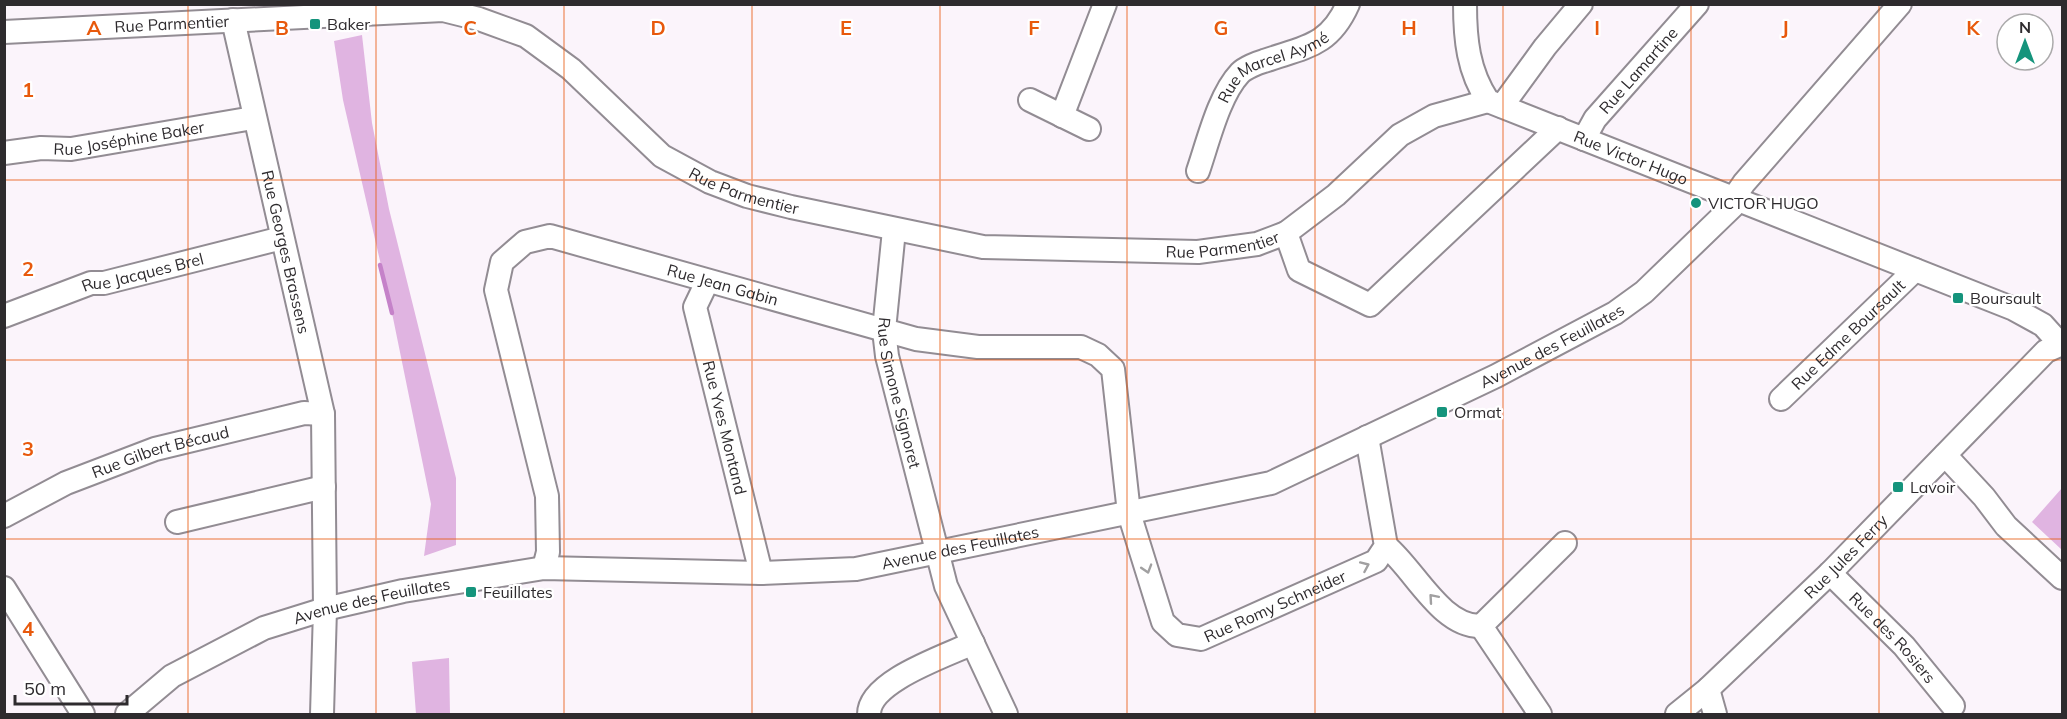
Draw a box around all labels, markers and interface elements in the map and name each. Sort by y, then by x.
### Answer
street label: Rue Parmentier [114,11,230,36]
north arrow [1995,12,2055,72]
place label: Baker [327,14,370,34]
text: A [87,15,102,40]
text: B [275,15,289,40]
text: C [463,15,477,40]
text: D [650,15,666,40]
text: E [840,15,852,40]
text: F [1028,15,1040,40]
text: G [1214,15,1228,40]
text: H [1401,15,1417,40]
text: I [1594,15,1600,40]
text: J [1781,15,1789,40]
text: K [1966,15,1980,40]
marker: Baker [308,17,322,31]
text: N [2019,17,2031,37]
street label: Rue Lamartine [1595,23,1682,118]
street label: Rue Marcel Aymé [1213,27,1333,106]
text: 1 [22,77,34,102]
street label: Rue Joséphine Baker [53,116,206,159]
street label: Rue Victor Hugo [1571,126,1691,189]
street label: Rue Parmentier [686,163,801,218]
street label: Rue Georges Brassens [258,168,314,336]
place label: VICTOR HUGO [1708,193,1819,213]
marker: VICTOR HUGO [1689,196,1703,210]
street label: Rue Parmentier [1165,226,1282,262]
street label: Rue Jacques Brel [79,248,206,296]
text: 2 [22,256,34,281]
street label: Rue Jean Gabin [665,259,781,310]
street label: Rue Edme Boursault [1787,275,1909,394]
place label: Boursault [1970,288,2042,308]
marker: Boursault [1951,291,1965,305]
street label: Avenue des Feuillates [1477,300,1628,392]
street label: Rue Simone Signoret [874,316,926,471]
street label: Rue Yves Montand [699,358,751,497]
place label: Ormat [1454,402,1502,422]
marker: Ormat [1435,405,1449,419]
street label: Rue Gilbert Bécaud [89,421,231,482]
text: 3 [22,436,34,461]
place label: Lavoir [1910,477,1956,497]
marker: Lavoir [1891,480,1905,494]
street label: Rue Jules Ferry [1800,510,1892,603]
street label: Avenue des Feuillates [880,521,1041,573]
one-way arrow [1359,561,1370,573]
one-way arrow [1139,563,1152,574]
street label: Rue Romy Schneider [1201,566,1349,646]
street label: Avenue des Feuillates [291,573,452,628]
place label: Feuillates [483,582,553,602]
marker: Feuillates [464,585,478,599]
street label: Rue des Rosiers [1845,588,1940,687]
one-way arrow [1430,594,1441,605]
text: 4 [22,616,34,641]
scale bar [15,668,128,706]
text: 50 m [24,677,66,700]

